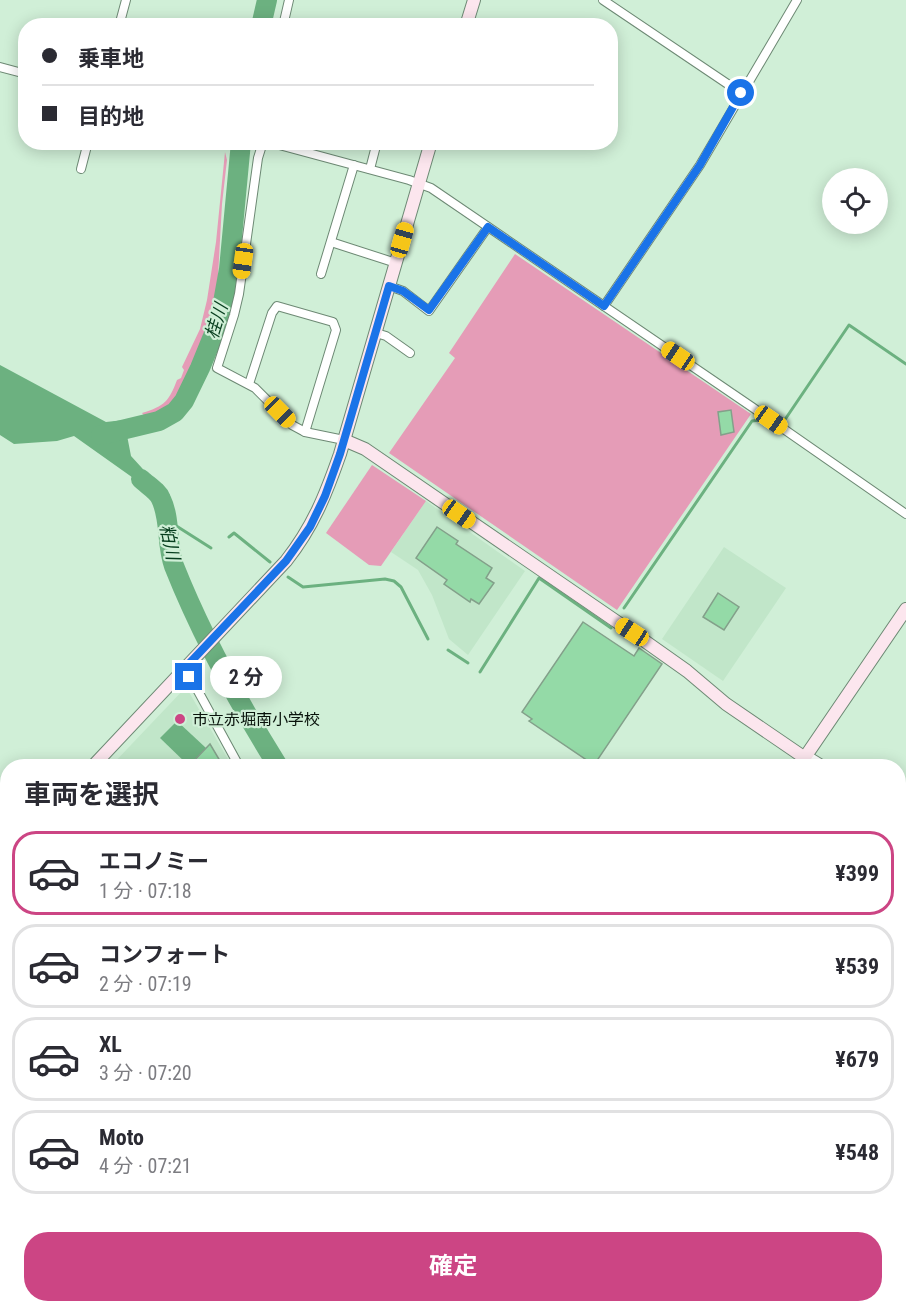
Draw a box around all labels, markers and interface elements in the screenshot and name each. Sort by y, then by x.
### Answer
text: 乗車地 [78,46,144,71]
route start [727,79,754,106]
text: 目的地 [78,104,144,129]
map controls [822,168,888,234]
button: locate [822,168,888,234]
car [388,220,416,260]
car [232,242,254,280]
water label: 桂川 [201,299,232,341]
car [658,338,698,374]
car [261,393,299,431]
car [751,402,791,438]
car [439,496,479,532]
water label: 粕川 [156,522,184,564]
car [612,615,652,649]
callout: 2 分 [210,656,282,698]
route end [175,663,202,690]
text: 2 分 [229,665,263,689]
place label: 市立赤堀南小学校 [192,710,320,729]
marker: 市立赤堀南小学校 [173,712,187,726]
text: 車両を選択 [24,779,159,811]
icon: car [27,846,81,900]
text: エコノミー [99,849,209,874]
text: ¥399 [835,861,879,886]
text: 1 分 · 07:18 [99,879,192,903]
icon: car [27,939,81,993]
text: コンフォート [99,942,230,967]
text: ¥539 [835,954,879,979]
text: 2 分 · 07:19 [99,972,192,996]
icon: car [27,1032,81,1086]
text: XL [99,1032,122,1057]
text: ¥679 [835,1047,879,1072]
text: 3 分 · 07:20 [99,1061,192,1085]
icon: car [27,1125,81,1179]
text: Moto [99,1125,144,1150]
text: ¥548 [835,1140,879,1165]
text: 4 分 · 07:21 [99,1154,192,1178]
button: 確定 [24,1232,882,1301]

